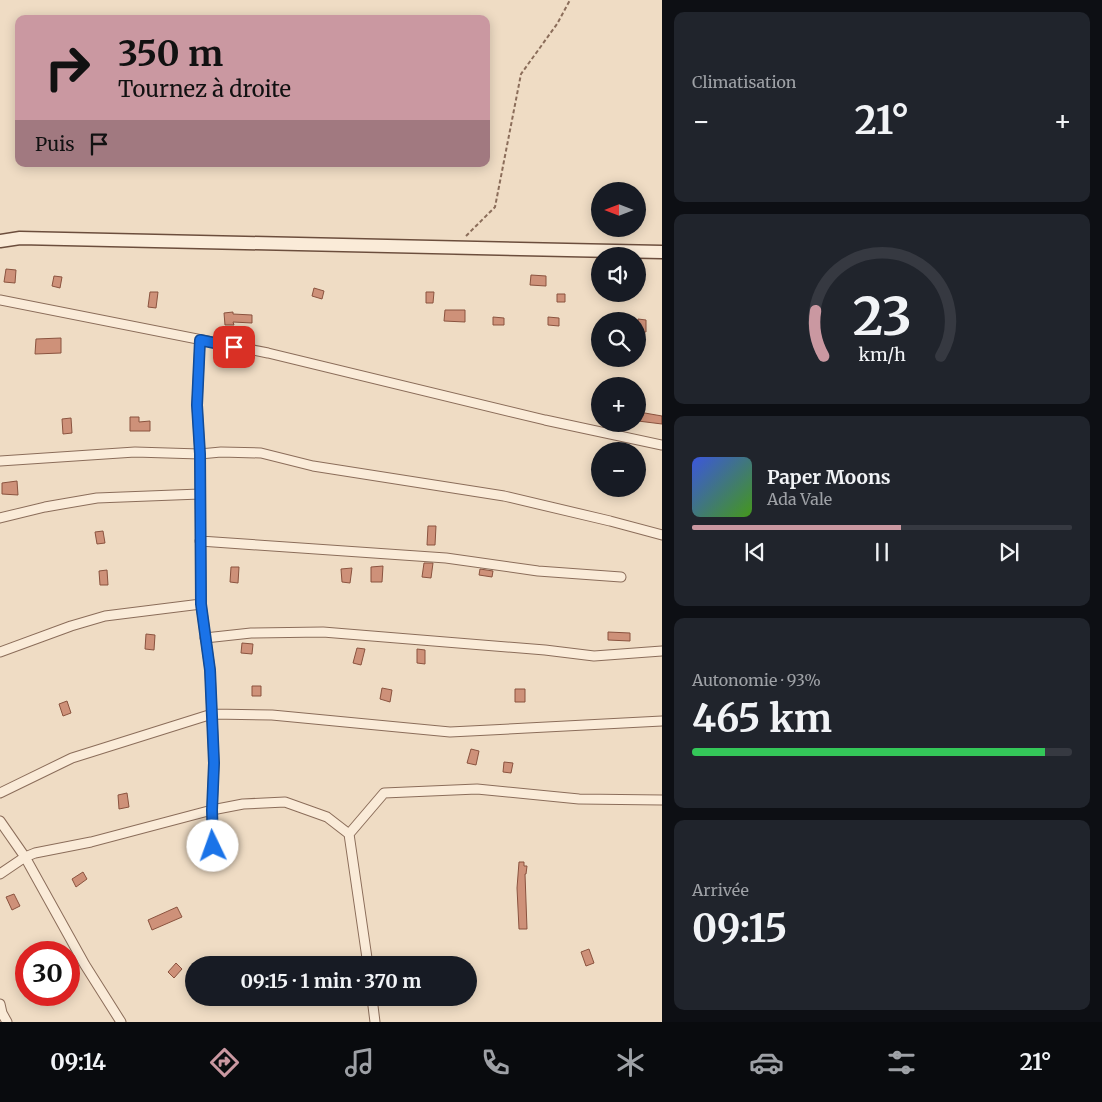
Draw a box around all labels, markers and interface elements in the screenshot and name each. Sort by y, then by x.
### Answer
text: 350 m [118,32,223,76]
icon: right [35,35,100,100]
text: Climatisation [692,72,796,92]
text: Tournez à droite [118,75,291,103]
text: 21° [855,97,909,144]
text: − [692,103,711,139]
text: + [1053,103,1072,139]
icon: arrive [85,130,113,158]
text: Puis [35,132,75,156]
north arrow [591,182,646,238]
map controls [591,182,646,497]
button: sound [591,247,646,302]
text: 23 [852,284,912,349]
button: search [591,312,646,367]
pin [213,326,255,368]
icon: arrive [220,333,248,361]
text: km/h [858,343,906,366]
button: + [591,377,646,432]
button: − [591,442,646,497]
text: Paper Moons [767,465,891,489]
text: Ada Vale [767,489,832,509]
icon: previous [741,538,769,566]
icon: pause [868,538,896,566]
icon: next [995,538,1023,566]
text: Autonomie · 93% [692,670,821,690]
text: 465 km [692,695,832,742]
position arrow [186,819,238,871]
text: Arrivée [692,880,749,900]
text: 09:15 [692,905,787,952]
speed limit sign: 30 [15,941,80,1006]
text: 09:15 · 1 min · 370 m [241,969,421,993]
icon: directions [207,1045,242,1080]
icon: music [342,1045,377,1080]
icon: phone [478,1045,513,1080]
icon: climate [613,1045,648,1080]
icon: car [749,1045,784,1080]
icon: filters [884,1045,919,1080]
text: 09:14 [50,1048,106,1076]
text: 21° [1020,1048,1052,1076]

